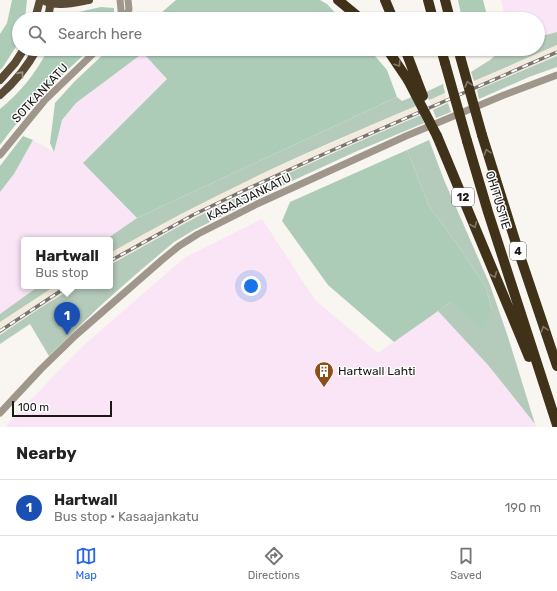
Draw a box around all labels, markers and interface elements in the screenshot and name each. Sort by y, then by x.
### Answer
search box [12,12,545,56]
icon: search [26,23,48,45]
text: Search here [58,25,142,43]
one-way arrow [393,60,400,67]
street label: SOTKANKATU [9,61,71,125]
one-way arrow [16,71,23,78]
one-way arrow [464,81,473,88]
one-way arrow [483,149,492,156]
street label: OHITUSTIE [483,169,513,231]
street label: KASAAJANKATU [205,171,293,223]
road number: 12 [452,188,474,206]
one-way arrow [470,222,478,229]
popup [21,237,113,289]
road number: 4 [510,242,526,260]
text: Hartwall [35,247,99,265]
text: Bus stop [35,265,88,280]
one-way arrow [490,272,498,279]
your location [241,276,261,296]
pin: 1 [54,302,80,335]
one-way arrow [540,326,549,333]
building icon: Hartwall Lahti [313,360,335,388]
place label: Hartwall Lahti [338,364,416,378]
scale bar [12,399,112,418]
text: 100 m [18,401,49,414]
text: Nearby [16,443,77,463]
text: Hartwall [54,491,118,509]
text: 1 [26,500,32,515]
text: 190 m [505,500,541,515]
text: Bus stop · Kasaajankatu [54,509,199,524]
tab: Map [75,545,97,582]
tab: Directions [248,545,300,582]
tab: Saved [450,545,482,582]

